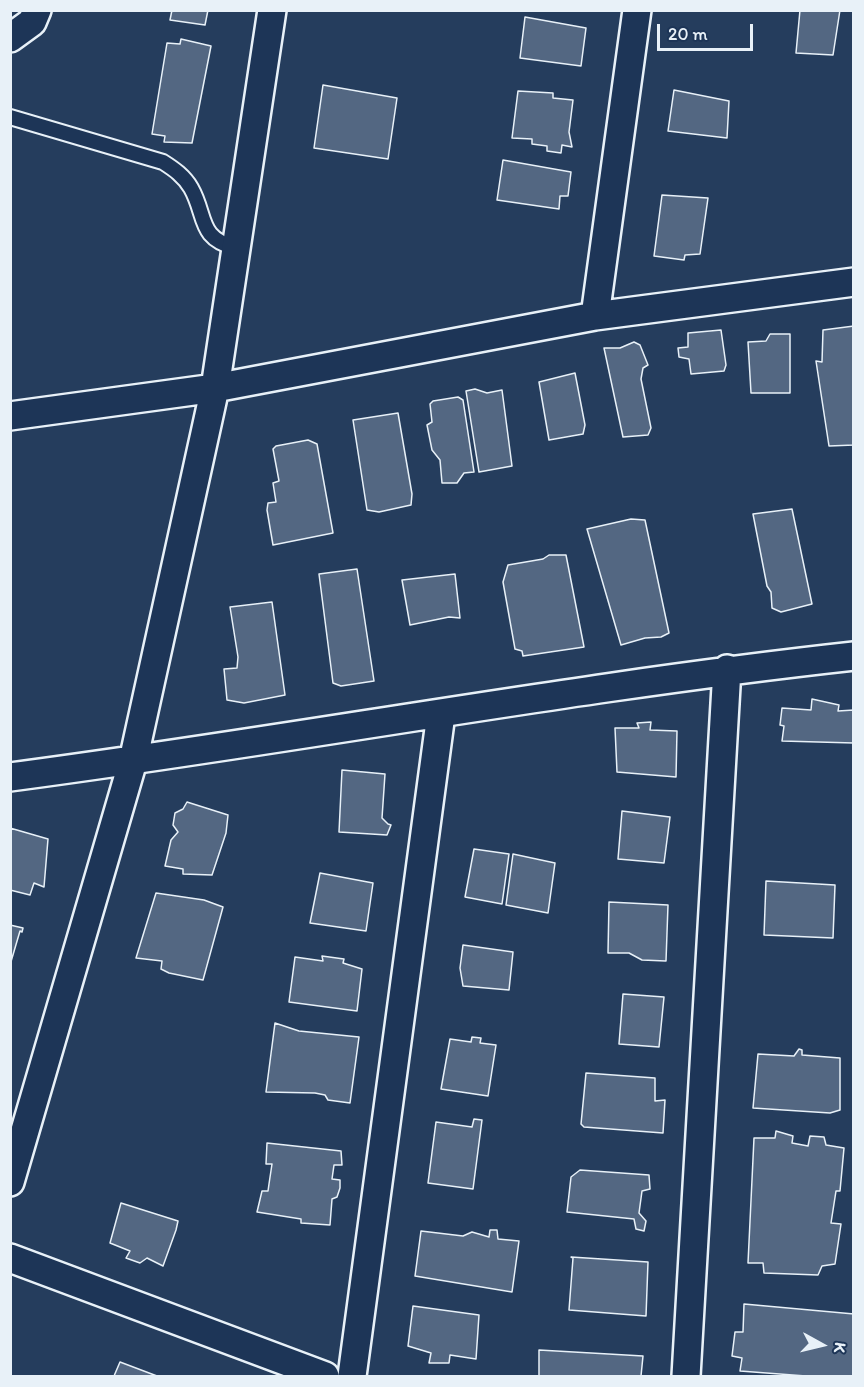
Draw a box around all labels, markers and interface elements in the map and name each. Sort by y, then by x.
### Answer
scale bar [660,12,756,50]
text: 20 m [668,23,708,45]
north arrow [792,1315,852,1375]
text: K [830,1341,850,1354]

